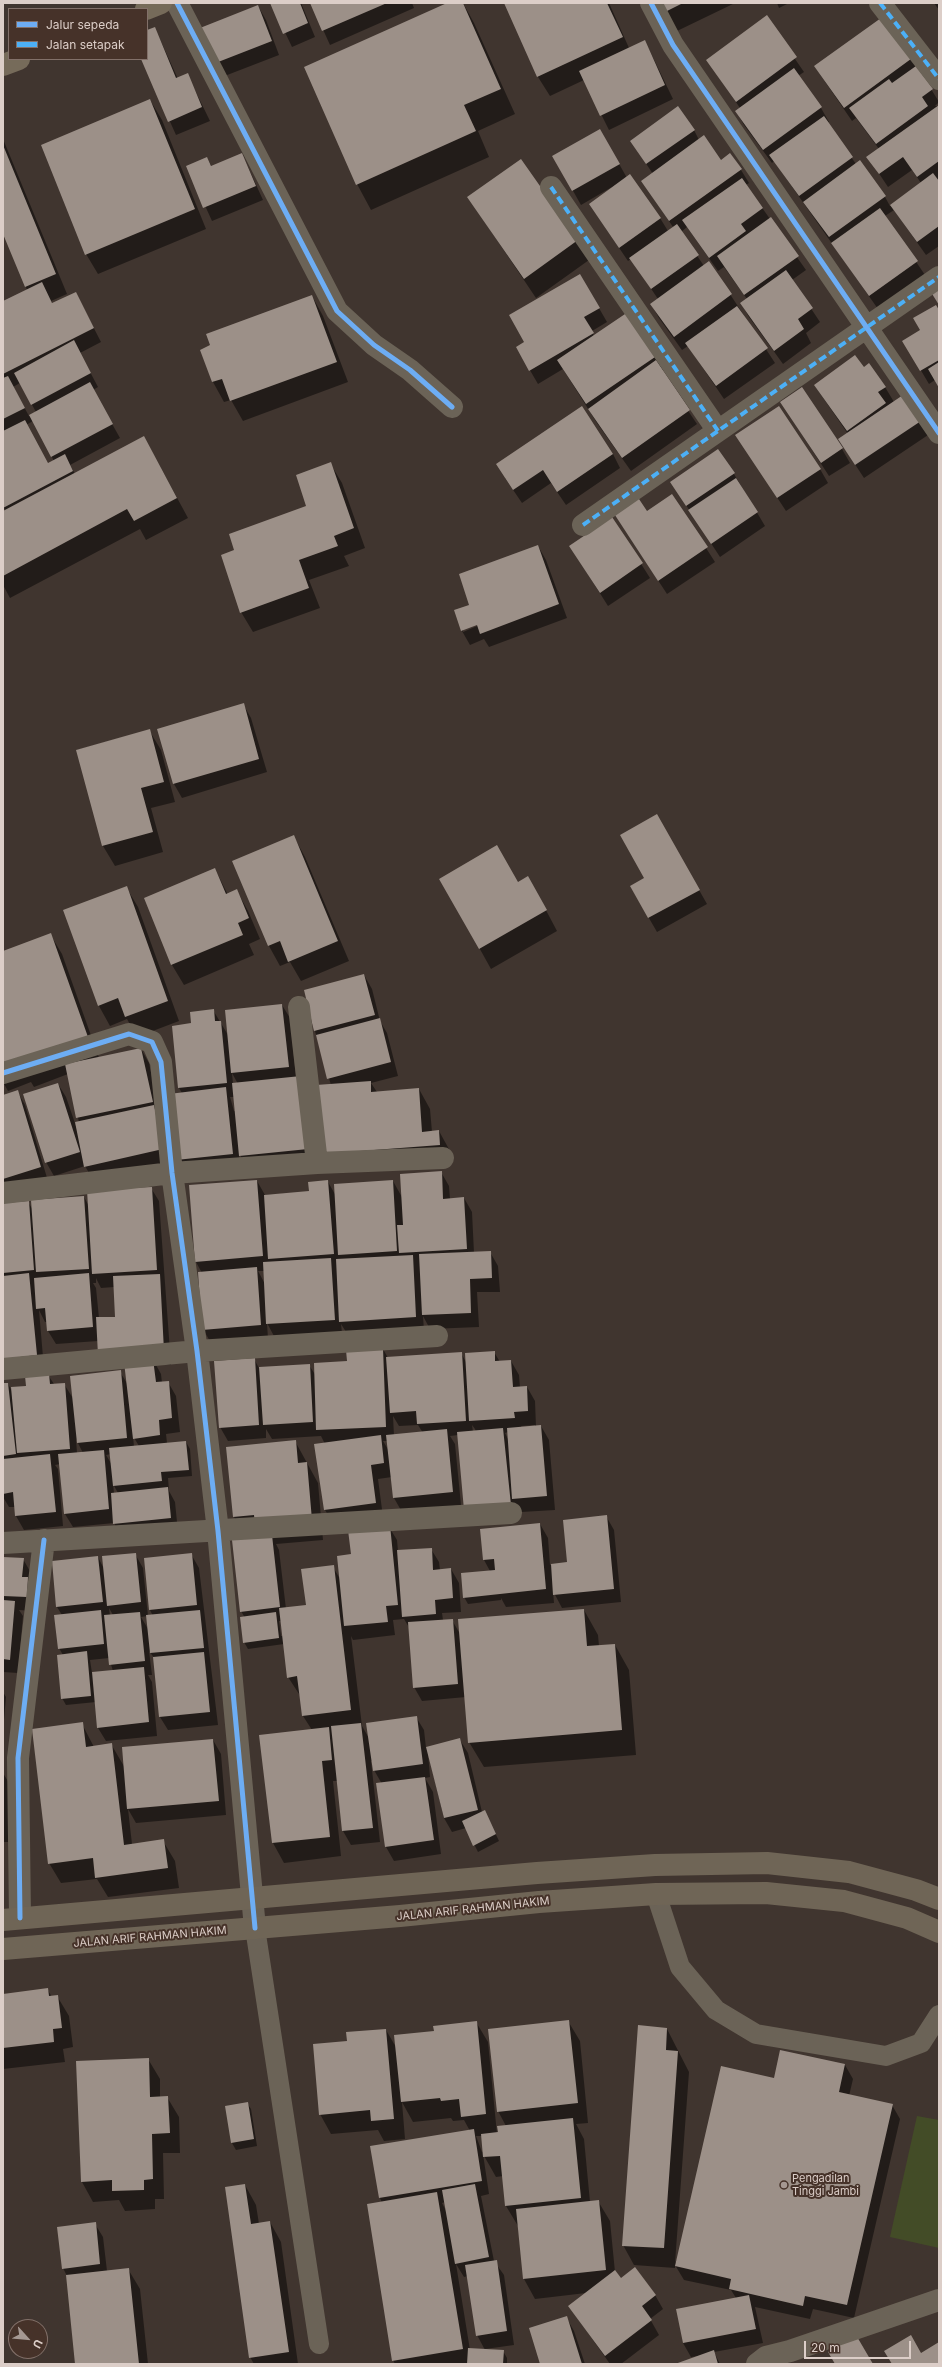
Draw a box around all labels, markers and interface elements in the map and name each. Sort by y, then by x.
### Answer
legend [8,8,148,60]
text: Jalur sepeda [46,17,119,32]
text: Jalan setapak [46,37,125,52]
street label: JALAN ARIF RAHMAN HAKIM [396,1894,550,1924]
street label: JALAN ARIF RAHMAN HAKIM [73,1924,227,1950]
place label: Pengadilan Tinggi Jambi [792,2172,859,2198]
marker: Pengadilan Tinggi Jambi [779,2180,789,2190]
north arrow [8,2319,48,2359]
scale bar [806,2333,913,2359]
text: U [30,2337,46,2351]
text: 20 m [811,2340,840,2355]

